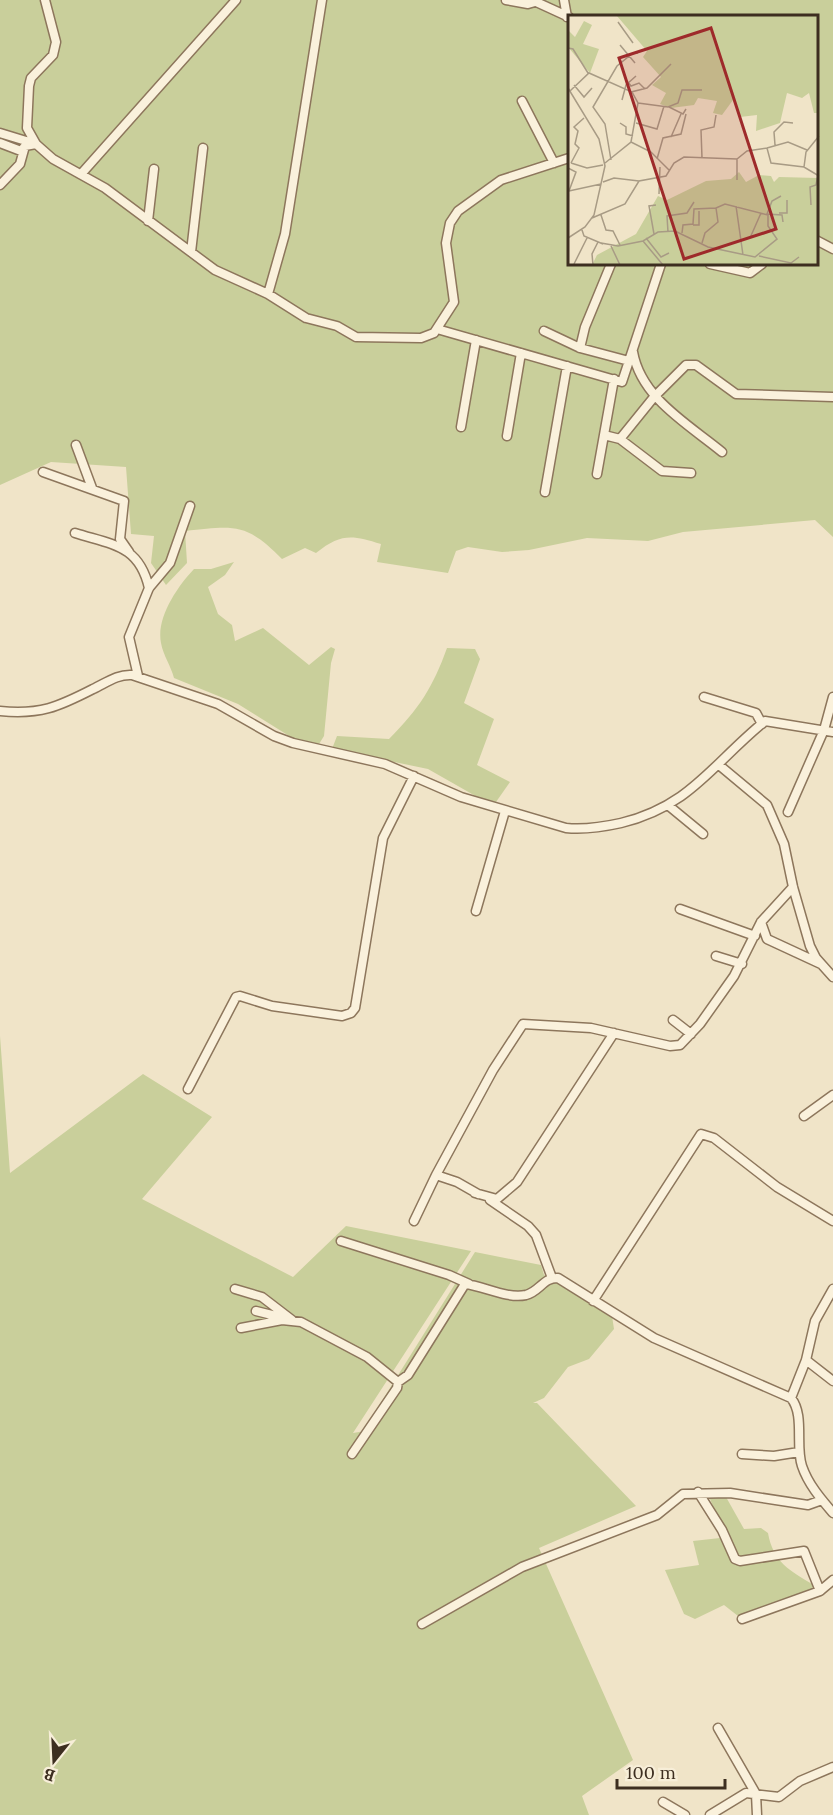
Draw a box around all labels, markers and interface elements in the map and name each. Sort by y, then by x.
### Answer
inset map [568,15,818,266]
north arrow [24,1731,84,1791]
scale bar [617,1752,725,1790]
text: 100 m [626,1761,676,1784]
text: B [41,1764,57,1786]

